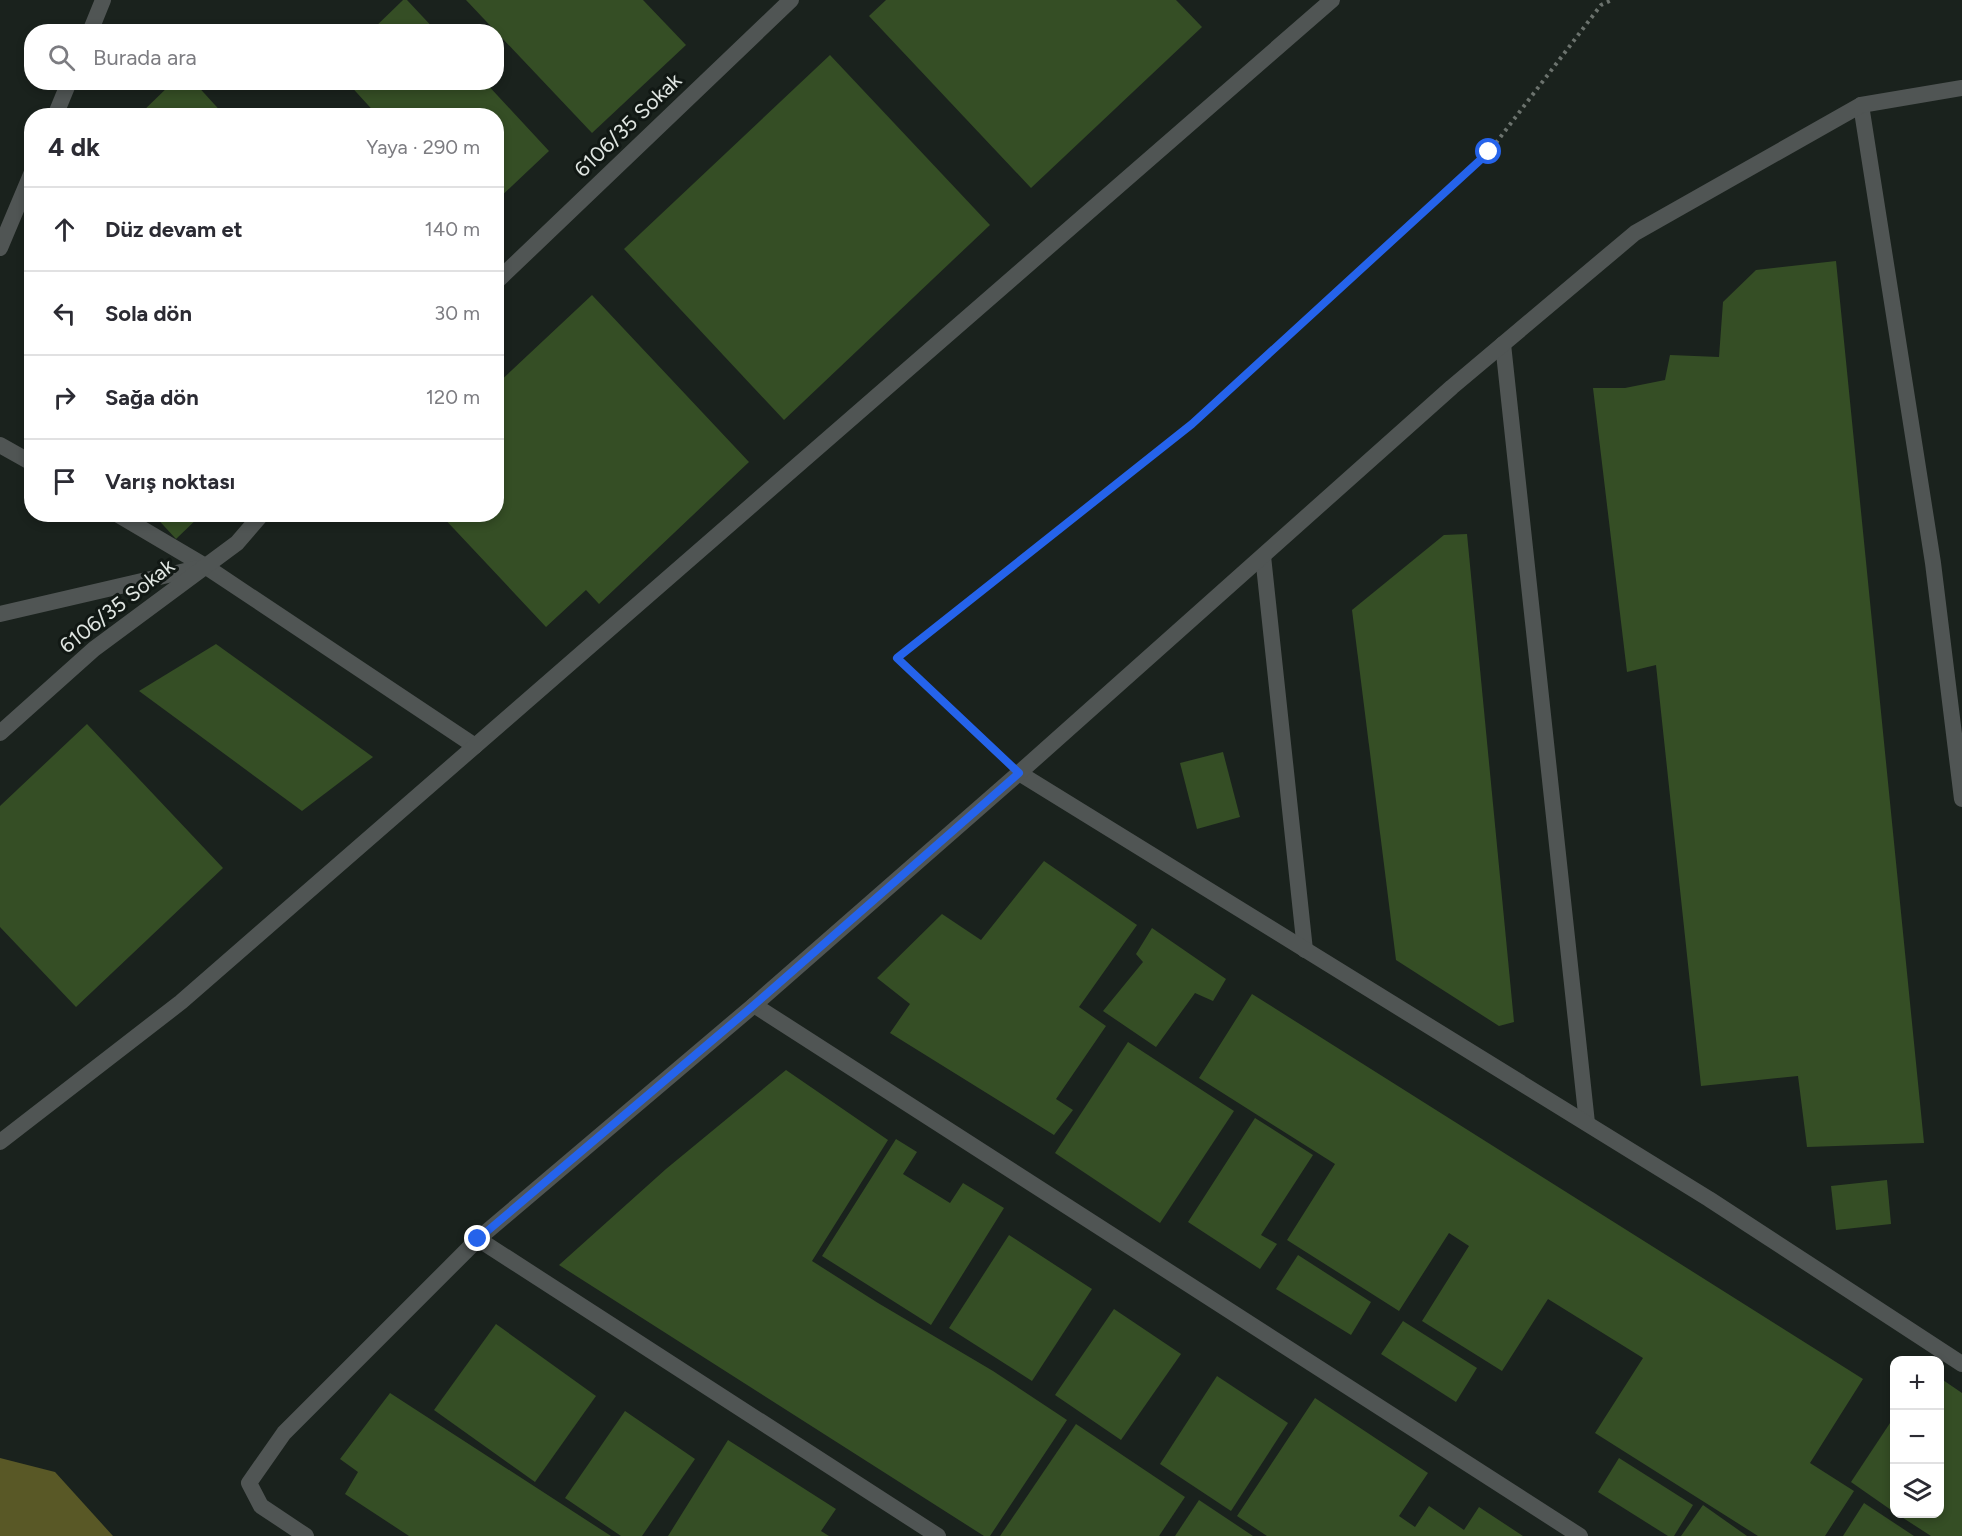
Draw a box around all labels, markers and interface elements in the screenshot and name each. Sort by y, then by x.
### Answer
search box [24,24,504,90]
icon: search [45,41,78,74]
text: Burada ara [93,44,197,71]
street label: 6106/35 Sokak [569,67,687,182]
text: 4 dk [48,131,100,163]
text: Yaya · 290 m [366,135,480,159]
route start [1475,138,1501,164]
icon: ahead [48,213,81,246]
text: Düz devam et [105,216,242,243]
text: 140 m [425,217,480,241]
icon: left [48,297,81,330]
text: Sola dön [105,300,192,327]
text: 30 m [434,301,480,325]
icon: right [48,381,81,414]
text: Sağa dön [105,384,199,411]
text: 120 m [426,385,480,409]
icon: arrive [48,465,81,498]
text: Varış noktası [105,468,235,495]
street label: 6106/35 Sokak [54,553,180,658]
route end [464,1225,490,1251]
map controls [1890,1356,1944,1518]
button: + [1890,1356,1944,1410]
button: − [1890,1410,1944,1464]
button: layers [1890,1464,1944,1518]

